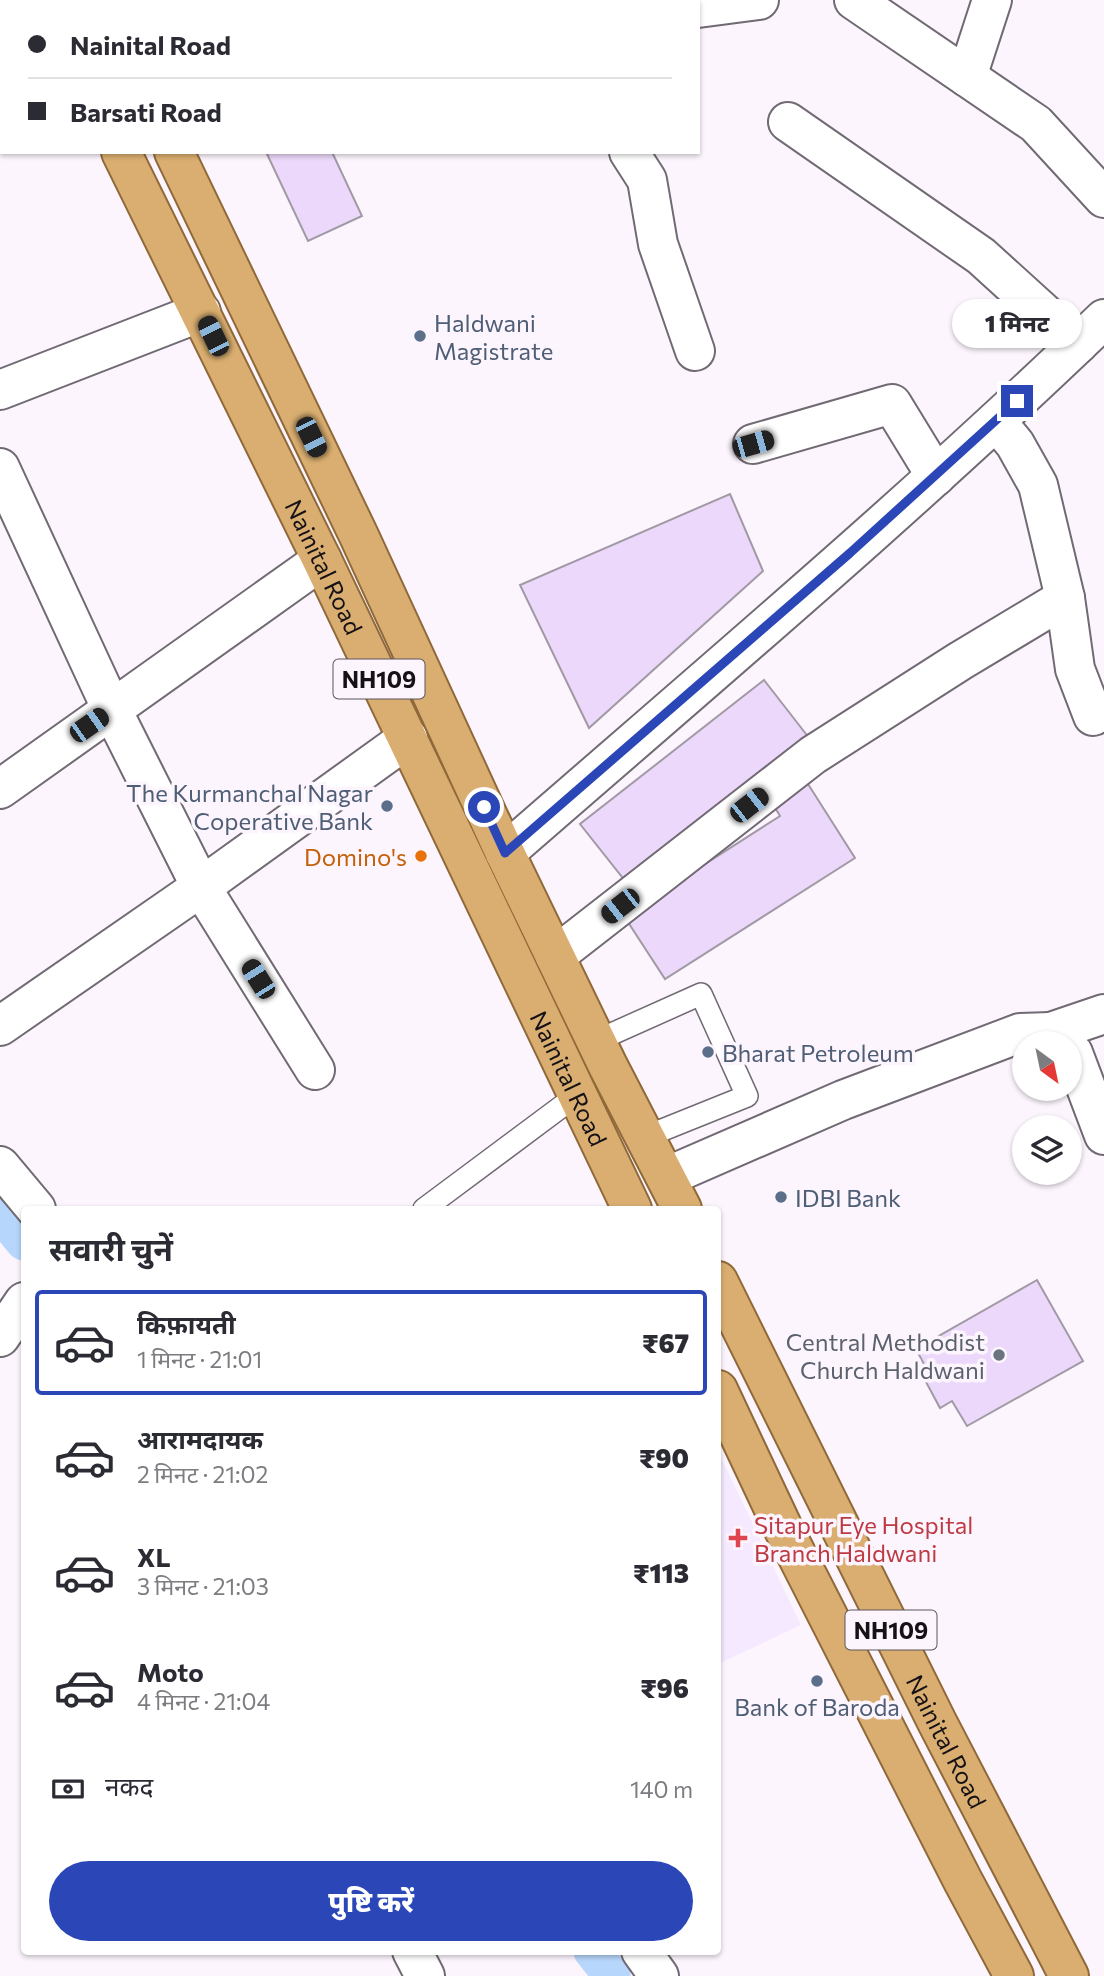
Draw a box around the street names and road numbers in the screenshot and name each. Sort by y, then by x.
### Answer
street label: Nainital Road [280,495,370,639]
road number: NH109 [334,660,424,698]
street label: Nainital Road [525,1006,614,1150]
road number: NH109 [846,1610,936,1650]
street label: Nainital Road [901,1670,993,1813]

